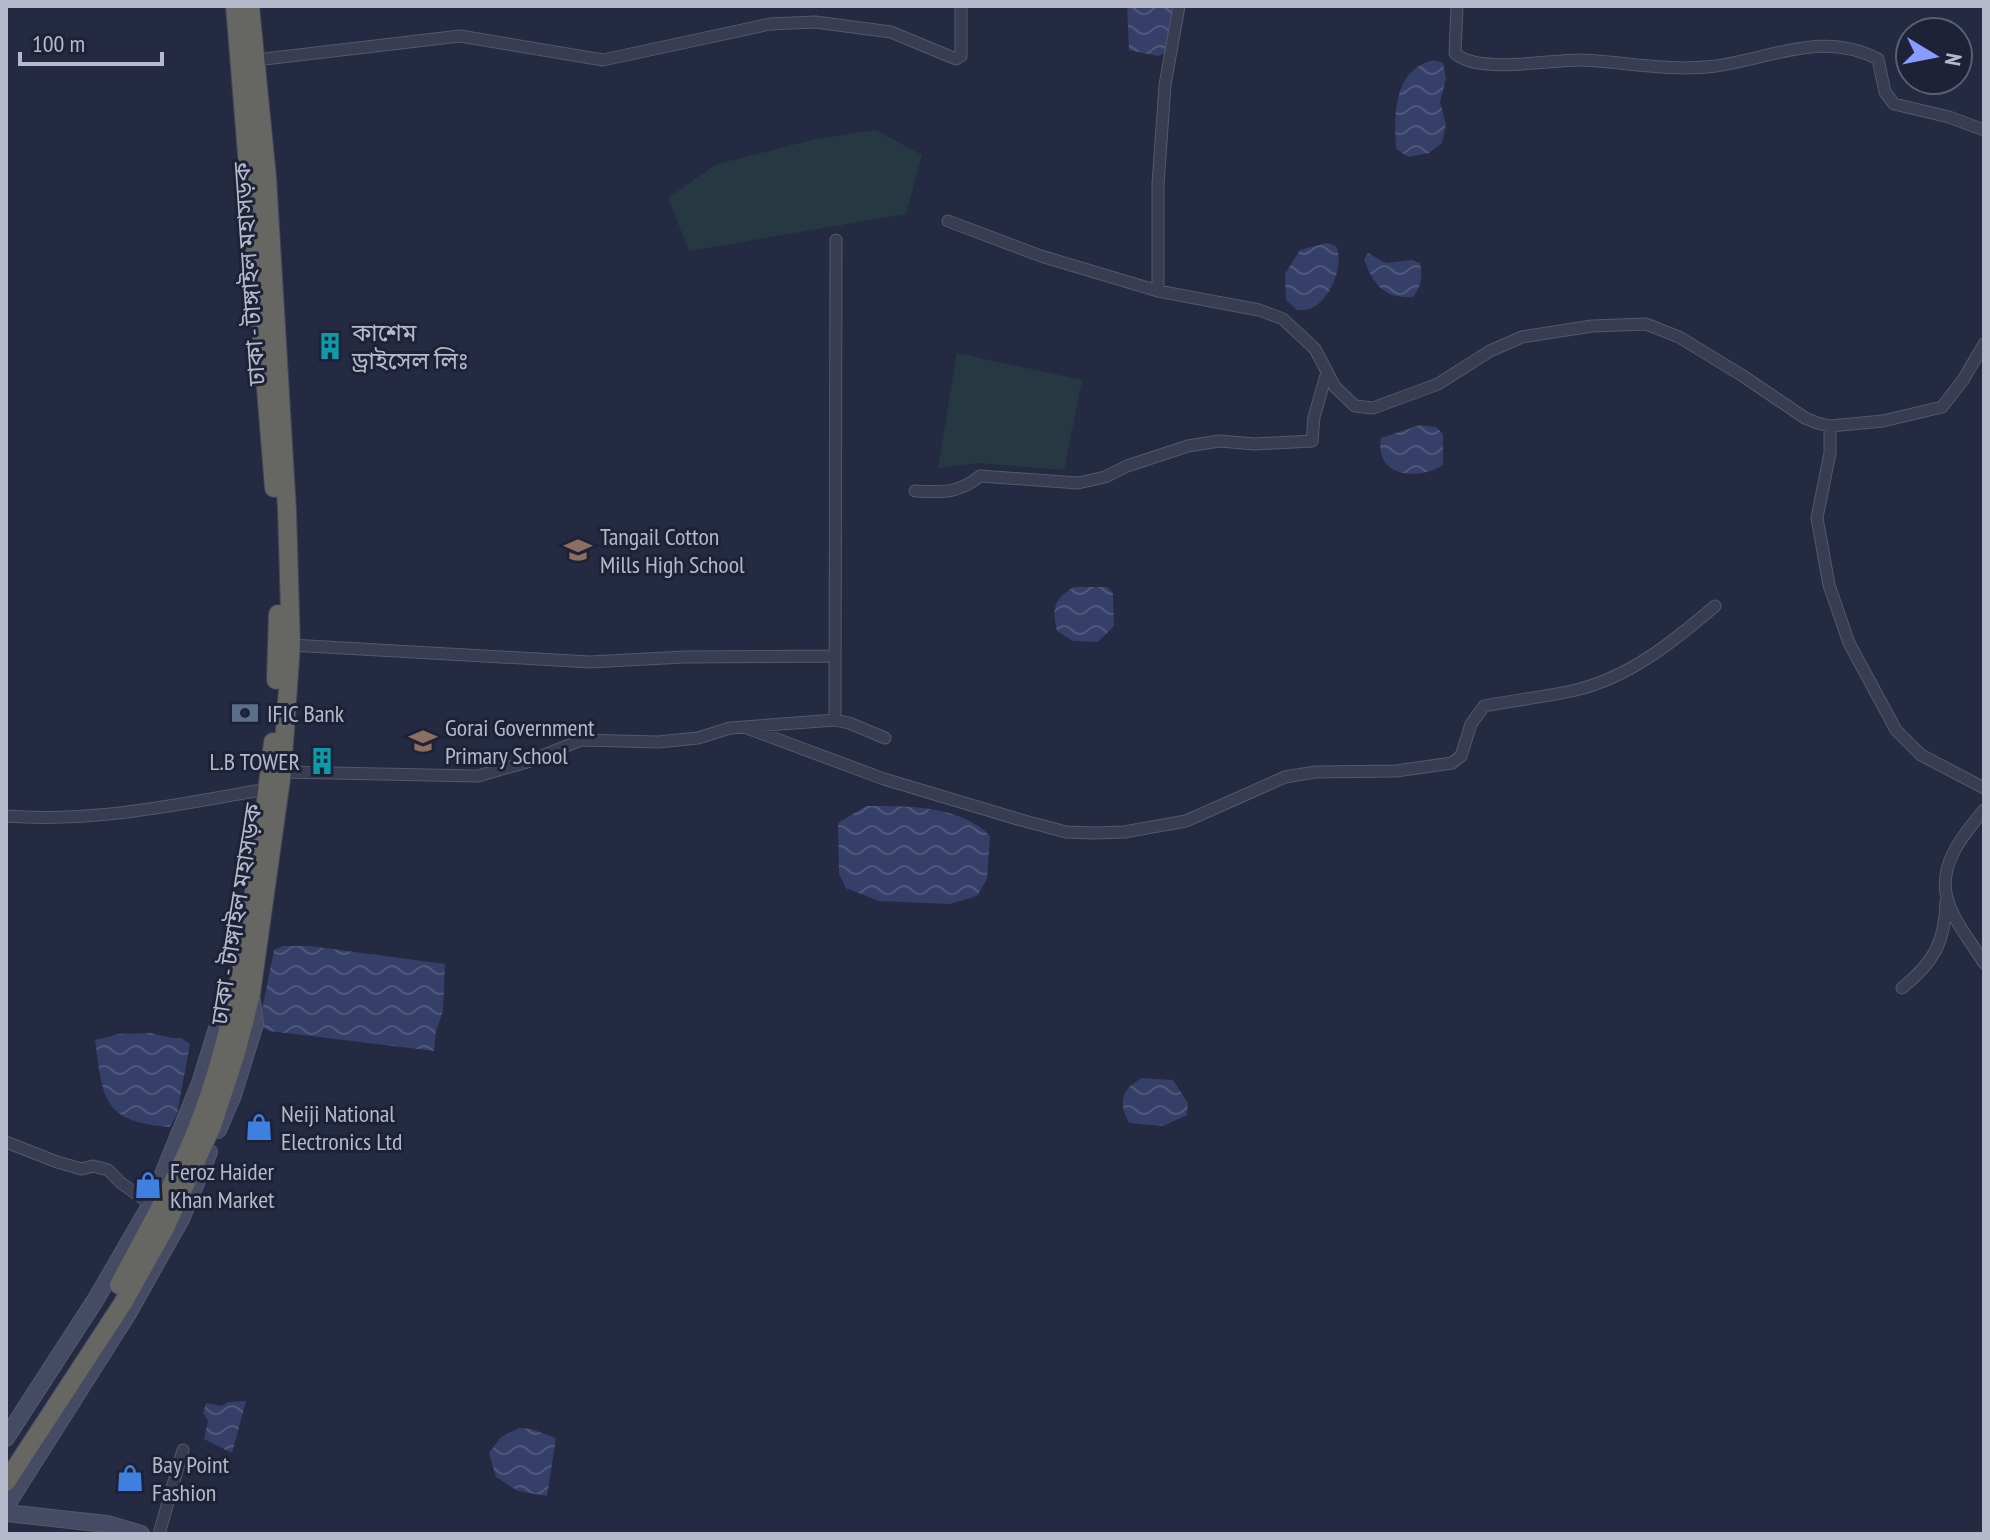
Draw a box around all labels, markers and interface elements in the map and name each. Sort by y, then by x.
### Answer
scale bar [20,16,162,66]
north arrow [1894,16,1974,96]
text: 100 m [32,28,85,59]
text: N [1939,51,1969,68]
street label: ঢাকা - টাঙ্গাইল মহাসড়ক [226,161,272,388]
place label: কাশেম ড্রাইসেল লিঃ [351,317,469,376]
building icon: কাশেম ড্রাইসেল লিঃ [315,331,345,361]
place label: Tangail Cotton Mills High School [600,521,745,580]
school or university icon: Tangail Cotton Mills High School [563,535,593,565]
bank icon: IFIC Bank [230,698,260,728]
place label: IFIC Bank [267,698,345,729]
place label: Gorai Government Primary School [445,712,595,771]
school or university icon: Gorai Government Primary School [408,726,438,756]
place label: L.B TOWER [209,746,300,777]
building icon: L.B TOWER [307,746,337,776]
street label: ঢাকা - টাঙ্গাইল মহাসড়ক [203,800,269,1028]
place label: Neiji National Electronics Ltd [281,1098,402,1157]
shop icon: Neiji National Electronics Ltd [244,1112,274,1142]
place label: Feroz Haider Khan Market [170,1156,275,1215]
shop icon: Feroz Haider Khan Market [133,1170,163,1200]
place label: Bay Point Fashion [152,1449,230,1508]
shop icon: Bay Point Fashion [115,1463,145,1493]

